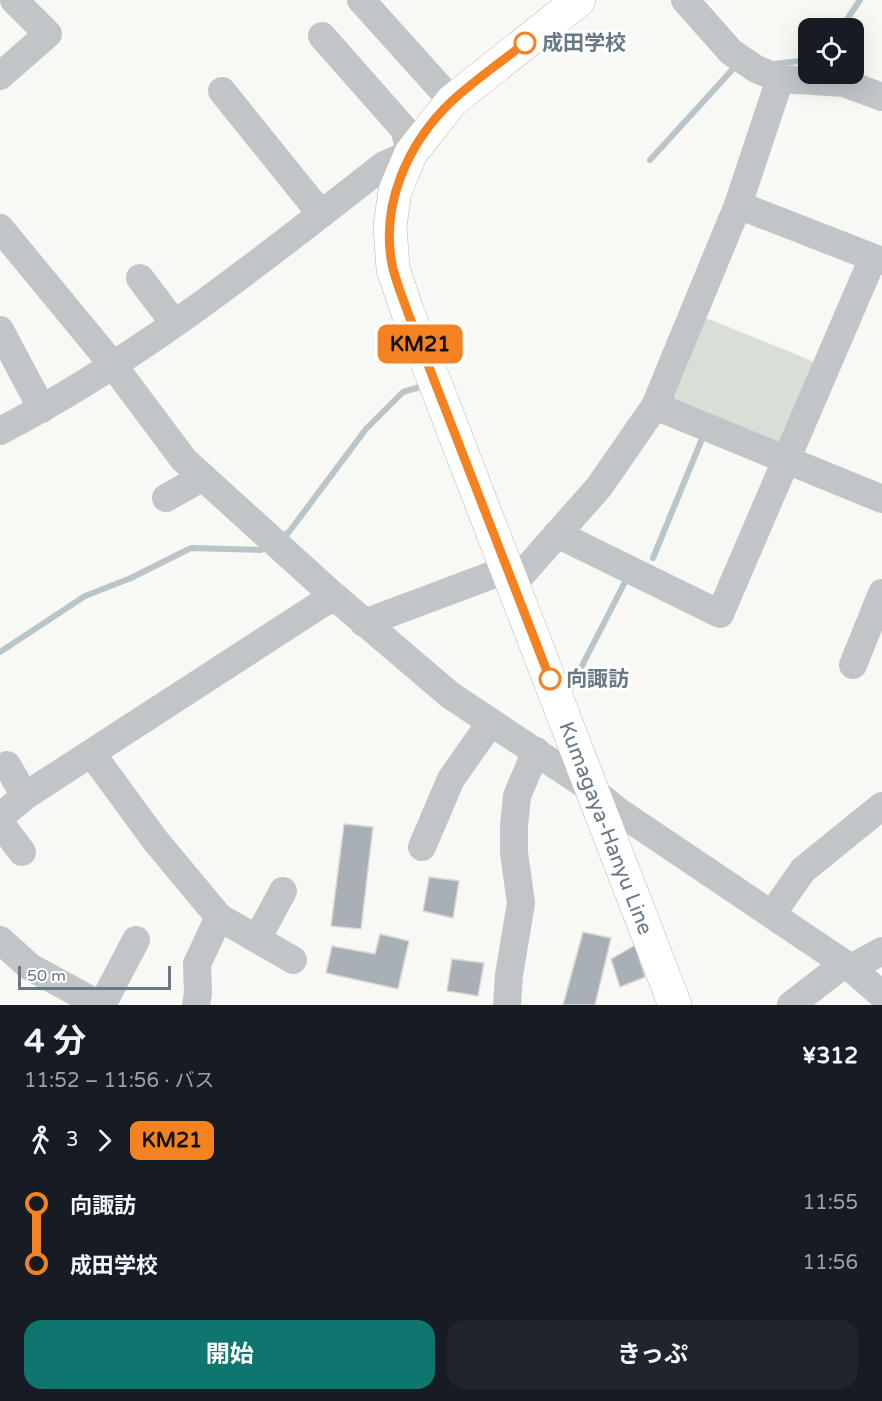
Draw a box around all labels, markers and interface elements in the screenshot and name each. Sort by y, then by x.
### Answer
map controls [798,18,864,84]
button: locate [798,18,864,84]
place label: 成田学校 [542,31,626,56]
marker: 成田学校 [514,32,536,54]
line badge: KM21 [378,324,462,364]
text: KM21 [390,332,450,357]
place label: 向諏訪 [566,667,629,692]
marker: 向諏訪 [539,668,561,690]
street label: Kumagaya-Hanyu Line [553,718,658,938]
scale bar [18,963,171,990]
text: 50 m [27,966,66,986]
text: 4 分 [24,1022,86,1061]
text: ¥312 [802,1043,858,1069]
text: 11:52 – 11:56 · バス [24,1069,215,1093]
icon: walk [24,1124,57,1157]
icon: forward [88,1124,121,1157]
text: 3 [66,1128,79,1152]
text: KM21 [142,1128,202,1153]
text: 11:55 [803,1191,858,1215]
text: 向諏訪 [70,1193,136,1219]
text: 11:56 [803,1251,858,1275]
text: 成田学校 [70,1253,158,1279]
button: 開始 [24,1320,435,1389]
button: きっぷ [447,1320,858,1389]

